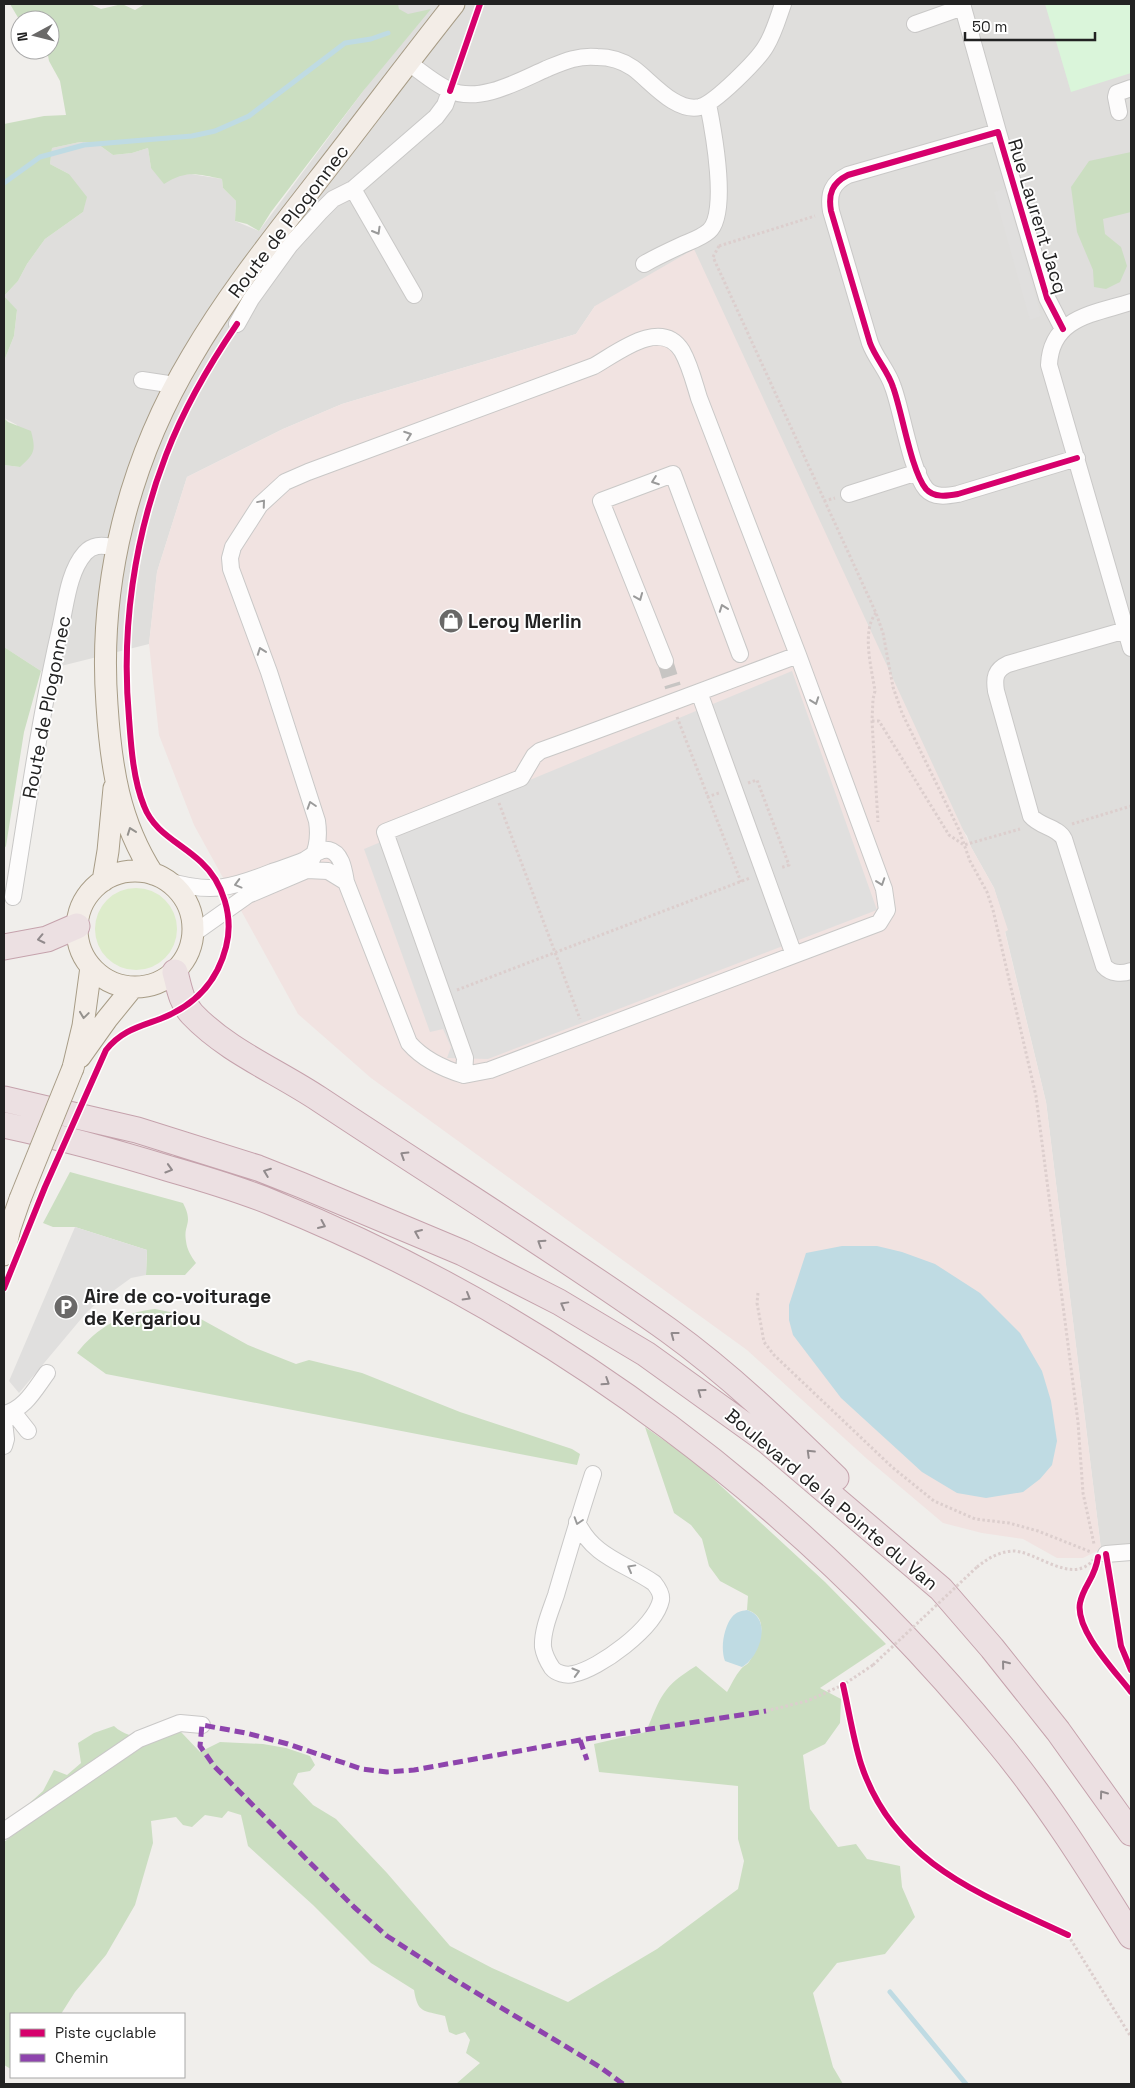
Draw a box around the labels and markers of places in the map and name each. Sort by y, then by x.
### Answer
shop icon: Leroy Merlin [438,608,464,634]
place label: Leroy Merlin [468,609,582,634]
place label: Aire de co-voiturage de Kergariou [84,1284,271,1331]
parking icon: Aire de co-voiturage de Kergariou [53,1294,79,1320]

